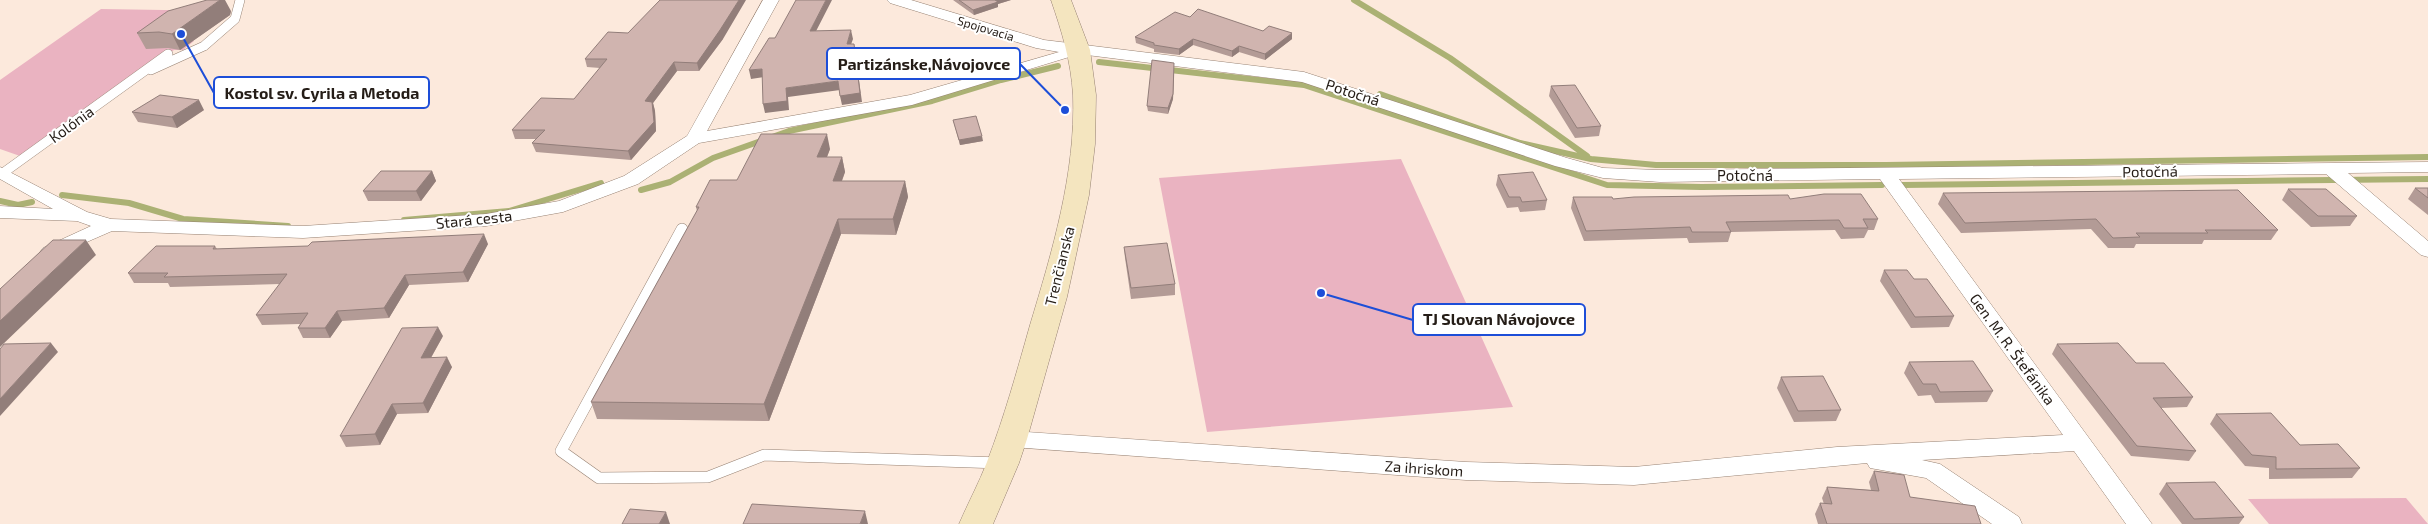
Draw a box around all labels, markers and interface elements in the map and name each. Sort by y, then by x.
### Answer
street label: Spojovacia [956,13,1016,44]
callout: Partizánske,Návojovce [827,48,1020,79]
text: Partizánske,Návojovce [838,54,1010,73]
street label: Potočná [1324,75,1382,109]
callout: Kostol sv. Cyrila a Metoda [214,77,429,108]
text: Kostol sv. Cyrila a Metoda [225,83,419,103]
street label: Kolónia [45,102,97,146]
street label: Potočná [2122,162,2178,180]
street label: Potočná [1717,166,1773,184]
street label: Stará cesta [435,206,513,232]
street label: Trenčianska [1040,224,1078,308]
street label: Gen. M. R. Štefánika [1967,290,2059,408]
callout: TJ Slovan Návojovce [1413,304,1585,335]
text: TJ Slovan Návojovce [1423,309,1575,328]
street label: Za ihriskom [1384,456,1464,480]

